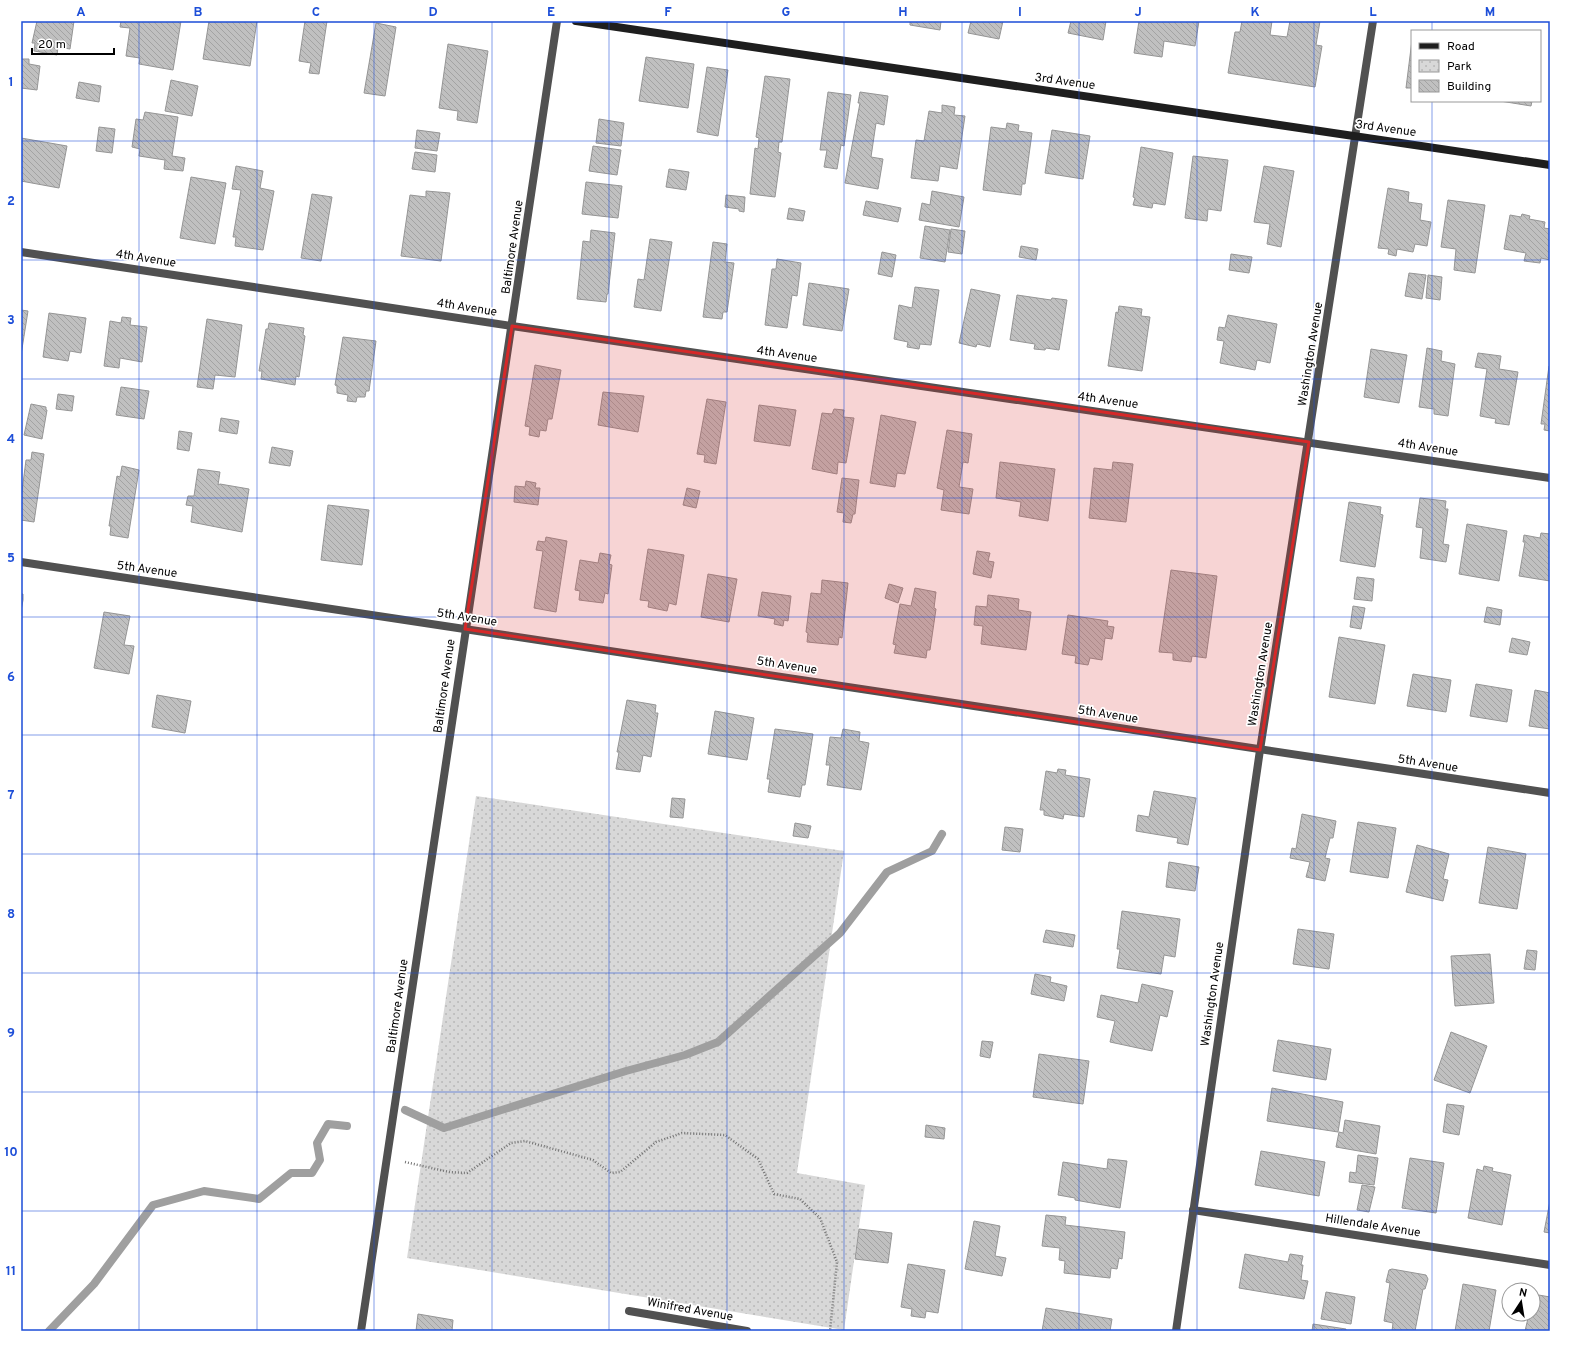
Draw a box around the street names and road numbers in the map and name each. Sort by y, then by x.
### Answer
street label: 3rd Avenue [1034,70,1096,94]
street label: 3rd Avenue [1355,117,1417,141]
street label: Baltimore Avenue [498,199,528,295]
street label: 4th Avenue [114,246,177,272]
street label: 4th Avenue [435,295,498,321]
street label: Washington Avenue [1295,301,1327,408]
street label: 4th Avenue [756,343,818,367]
street label: 4th Avenue [1077,389,1139,413]
street label: 4th Avenue [1396,435,1459,461]
street label: 5th Avenue [116,558,178,582]
street label: 5th Avenue [435,605,498,631]
street label: Washington Avenue [1245,621,1277,728]
street label: Baltimore Avenue [430,638,460,734]
street label: 5th Avenue [755,653,818,679]
street label: 5th Avenue [1076,702,1139,728]
street label: 5th Avenue [1396,751,1459,777]
street label: Washington Avenue [1198,941,1228,1047]
street label: Baltimore Avenue [383,958,413,1054]
street label: Hillendale Avenue [1324,1211,1422,1241]
street label: Winifred Avenue [646,1295,734,1325]

